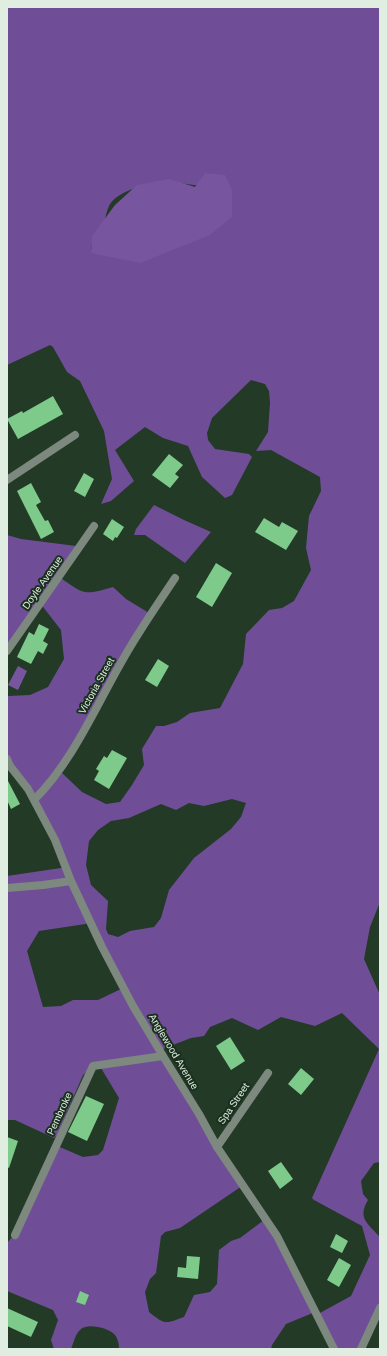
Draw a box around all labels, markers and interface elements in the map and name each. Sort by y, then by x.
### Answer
street label: Doyle Avenue [20,554,66,612]
street label: Victoria Street [77,656,117,716]
street label: Anglewood Avenue [146,1012,200,1092]
street label: Spa Street [216,1081,252,1127]
street label: Pembroke [45,1091,75,1137]

